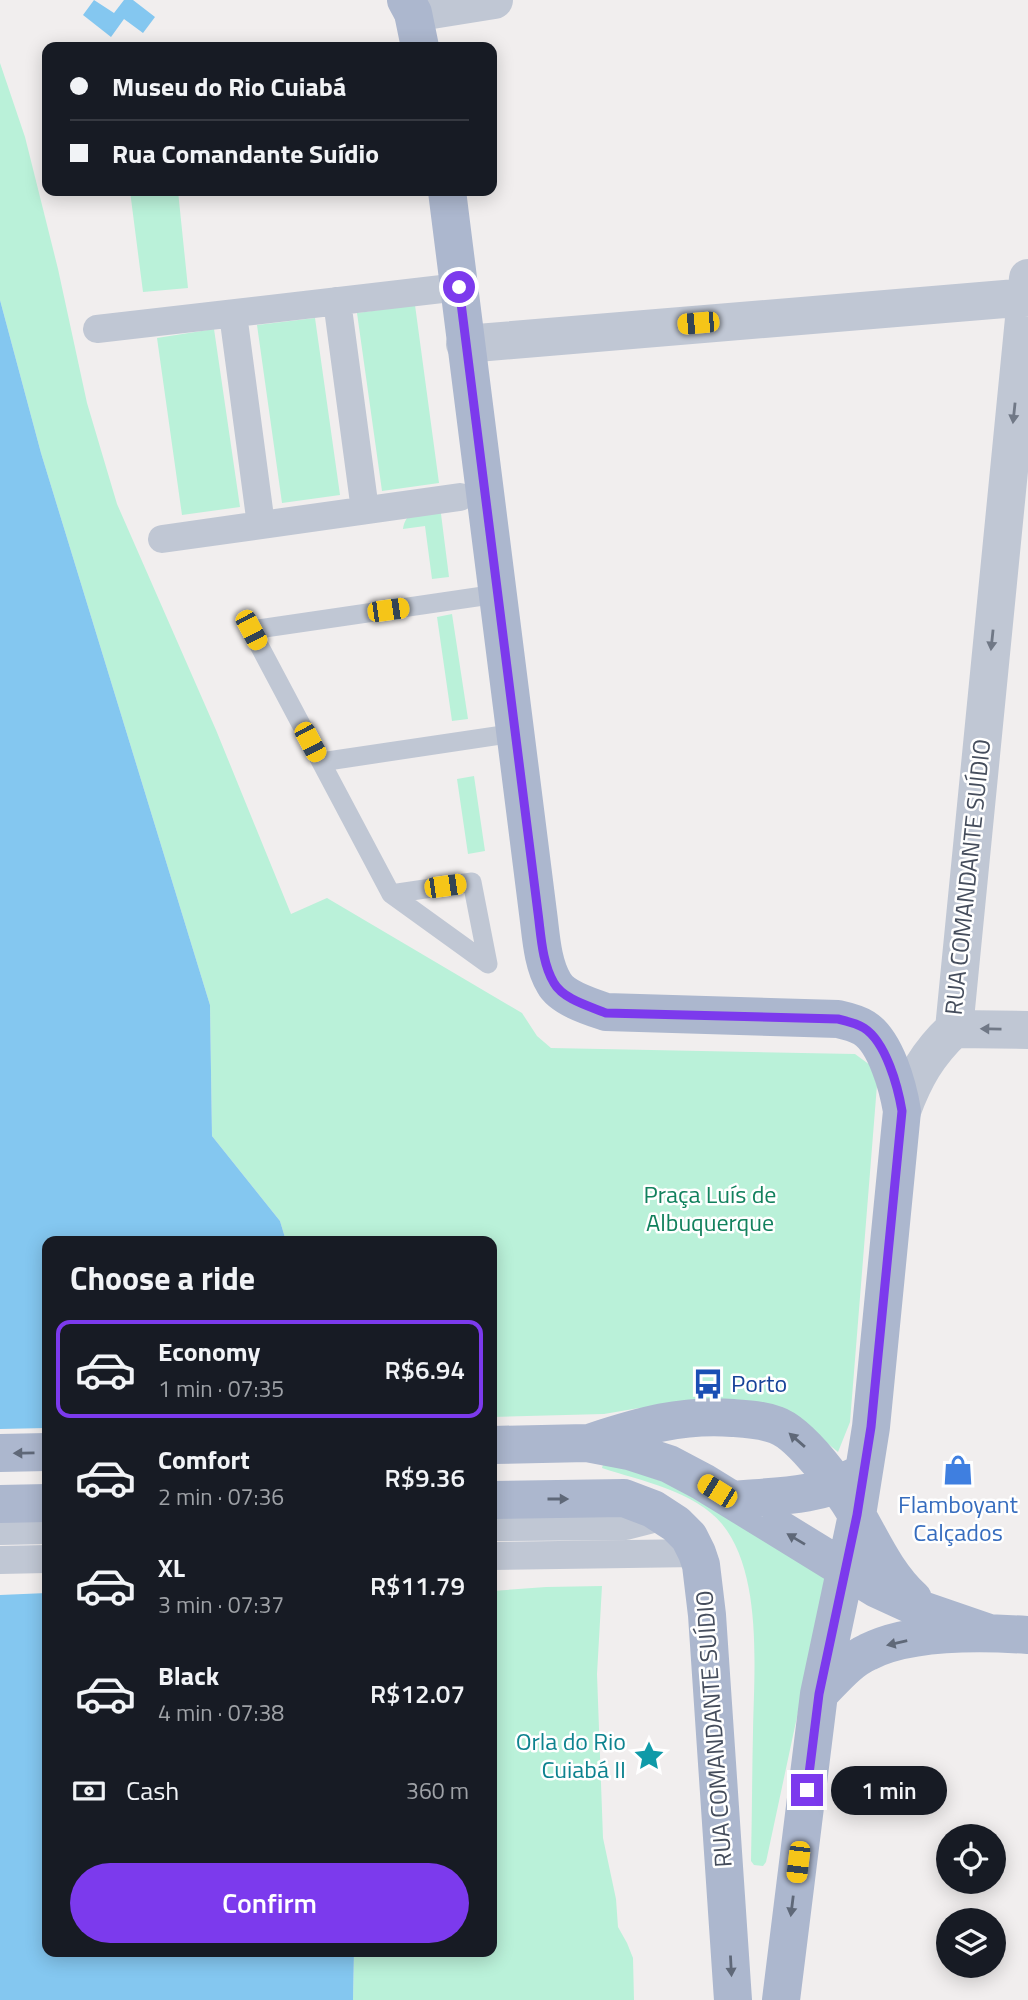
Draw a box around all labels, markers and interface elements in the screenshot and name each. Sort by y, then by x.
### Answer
text: Museu do Rio Cuiabá [112,67,346,106]
text: Rua Comandante Suídio [112,134,379,173]
route start [443,271,475,303]
car [677,311,720,335]
one-way arrow [1008,403,1019,425]
car [366,597,411,623]
car [232,607,271,653]
one-way arrow [986,629,997,651]
car [291,719,330,765]
street label: RUA COMANDANTE SUÍDIO [935,737,999,1017]
car [423,873,468,899]
one-way arrow [980,1024,1002,1035]
park label: Praça Luís de Albuquerque [644,1176,776,1240]
text: Choose a ride [70,1254,255,1302]
text: Economy [158,1332,260,1371]
icon: car [74,1338,137,1401]
text: R$6.94 [384,1350,465,1389]
place label: Porto [731,1365,787,1401]
bus stop icon: Porto [691,1367,725,1401]
text: 1 min · 07:35 [158,1371,284,1406]
one-way arrow [788,1432,806,1448]
text: Comfort [158,1440,250,1479]
icon: car [74,1446,137,1509]
one-way arrow [12,1447,34,1458]
shop icon: Flamboyant Calçados [941,1453,975,1487]
text: R$9.36 [384,1458,465,1497]
car [694,1471,741,1511]
text: 2 min · 07:36 [158,1479,284,1514]
place label: Flamboyant Calçados [898,1486,1019,1550]
one-way arrow [547,1493,569,1505]
one-way arrow [787,1533,806,1545]
text: XL [158,1548,185,1587]
icon: car [74,1554,137,1617]
text: R$11.79 [370,1566,465,1605]
text: 3 min · 07:37 [158,1587,284,1622]
street label: RUA COMANDANTE SUÍDIO [685,1589,741,1869]
one-way arrow [886,1637,908,1648]
text: Black [158,1656,219,1695]
icon: car [74,1662,137,1725]
text: R$12.07 [370,1674,465,1713]
text: 4 min · 07:38 [158,1695,284,1730]
place label: Orla do Rio Cuiabá II [516,1723,626,1787]
place icon: Orla do Rio Cuiabá II [632,1739,666,1773]
callout: 1 min [832,1766,947,1814]
text: Cash [126,1771,179,1810]
icon: cash [70,1772,108,1810]
text: 360 m [406,1773,469,1808]
text: 1 min [861,1773,917,1808]
route end [791,1774,823,1806]
map controls [936,1824,1006,1978]
button: locate [936,1824,1006,1894]
car [786,1840,811,1884]
button: Confirm [70,1863,469,1943]
one-way arrow [787,1895,798,1917]
button: layers [936,1908,1006,1978]
one-way arrow [726,1955,737,1977]

